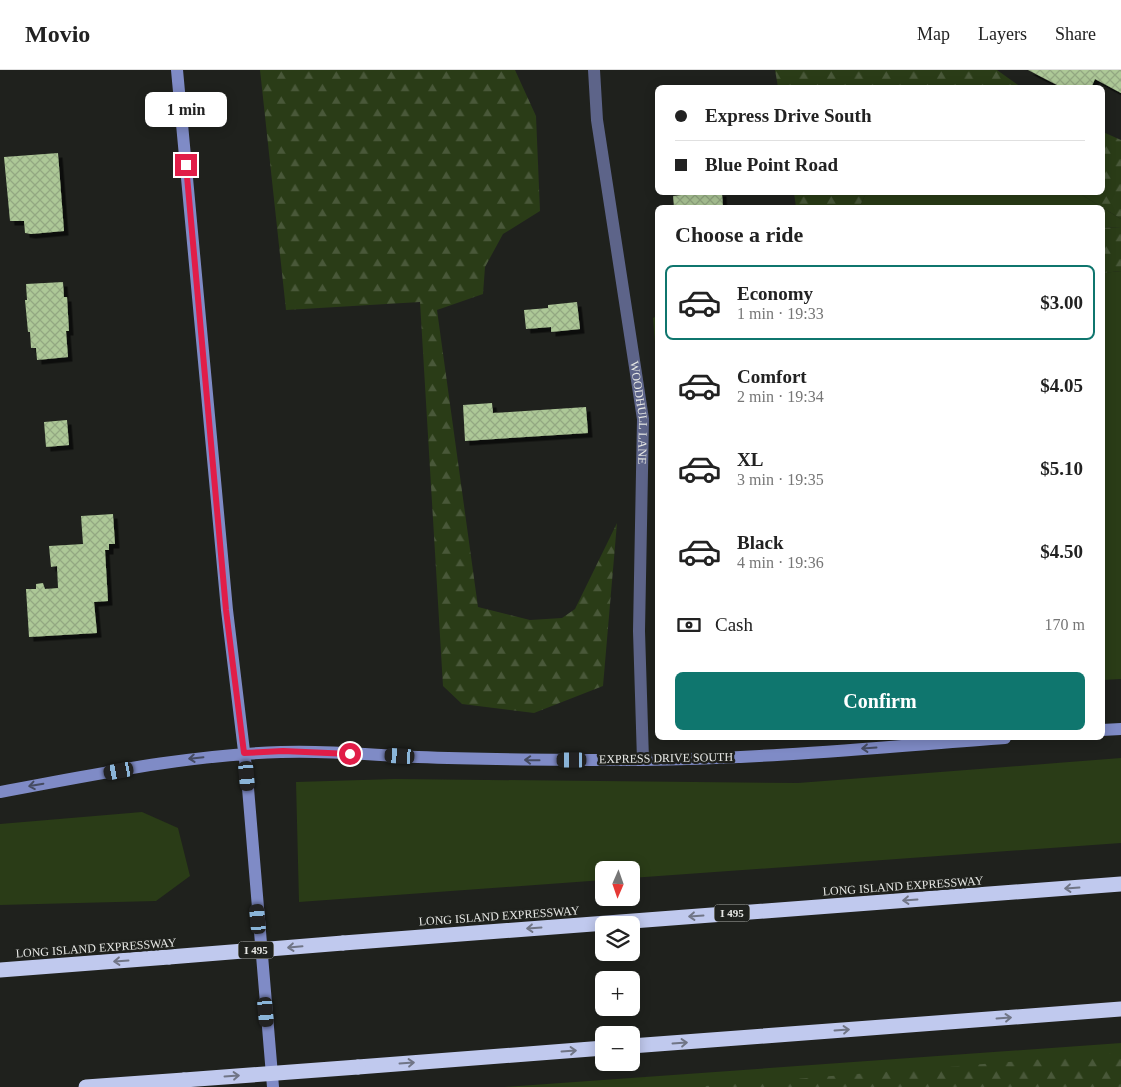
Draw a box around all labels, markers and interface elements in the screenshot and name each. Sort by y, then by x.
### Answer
text: Movio [25,21,90,47]
text: Map [917,24,950,44]
text: Layers [978,24,1027,44]
text: Share [1055,24,1096,44]
callout: 1 min [145,92,227,128]
text: 1 min [167,101,205,118]
text: Express Drive South [705,105,871,126]
route end [175,154,197,176]
text: Blue Point Road [705,154,838,175]
text: Choose a ride [675,222,803,247]
icon: car [677,280,722,325]
text: Economy [737,283,813,304]
text: $3.00 [1040,292,1083,313]
text: 1 min · 19:33 [737,305,824,322]
street label: WOODHULL LANE [627,360,650,464]
icon: car [677,363,722,408]
text: Comfort [737,366,807,387]
text: $4.05 [1040,375,1083,396]
text: 2 min · 19:34 [737,388,824,405]
icon: car [677,446,722,491]
text: XL [737,449,763,470]
text: $5.10 [1040,458,1083,479]
text: 3 min · 19:35 [737,471,824,488]
icon: car [677,529,722,574]
text: Black [737,532,783,553]
text: $4.50 [1040,541,1083,562]
text: 4 min · 19:36 [737,554,824,571]
icon: cash [675,611,703,639]
text: Cash [715,614,753,635]
text: 170 m [1045,616,1085,633]
button: Confirm [675,672,1085,730]
route start [339,743,361,765]
one-way arrow [862,743,878,752]
car [384,748,415,764]
street label: EXPRESS DRIVE SOUTH [599,750,733,766]
one-way arrow [188,753,204,763]
car [557,753,587,768]
one-way arrow [525,755,541,765]
car [238,760,255,792]
car [102,761,135,781]
one-way arrow [28,781,44,791]
north arrow [595,861,640,906]
map controls [595,861,640,1071]
street label: LONG ISLAND EXPRESSWAY [822,873,984,899]
one-way arrow [1065,883,1081,892]
one-way arrow [903,895,919,905]
car [249,903,266,935]
street label: LONG ISLAND EXPRESSWAY [418,903,580,929]
road number: I 495 [714,904,750,921]
one-way arrow [688,912,704,921]
button: layers [595,916,640,961]
one-way arrow [526,924,542,933]
street label: LONG ISLAND EXPRESSWAY [15,935,177,961]
road number: I 495 [238,942,274,958]
one-way arrow [287,942,303,952]
one-way arrow [113,956,129,966]
button: + [595,971,640,1016]
car [257,996,274,1028]
one-way arrow [996,1013,1012,1023]
button: − [595,1026,640,1071]
one-way arrow [834,1026,850,1035]
one-way arrow [672,1038,688,1047]
one-way arrow [561,1046,577,1056]
one-way arrow [399,1059,415,1068]
one-way arrow [224,1072,240,1081]

